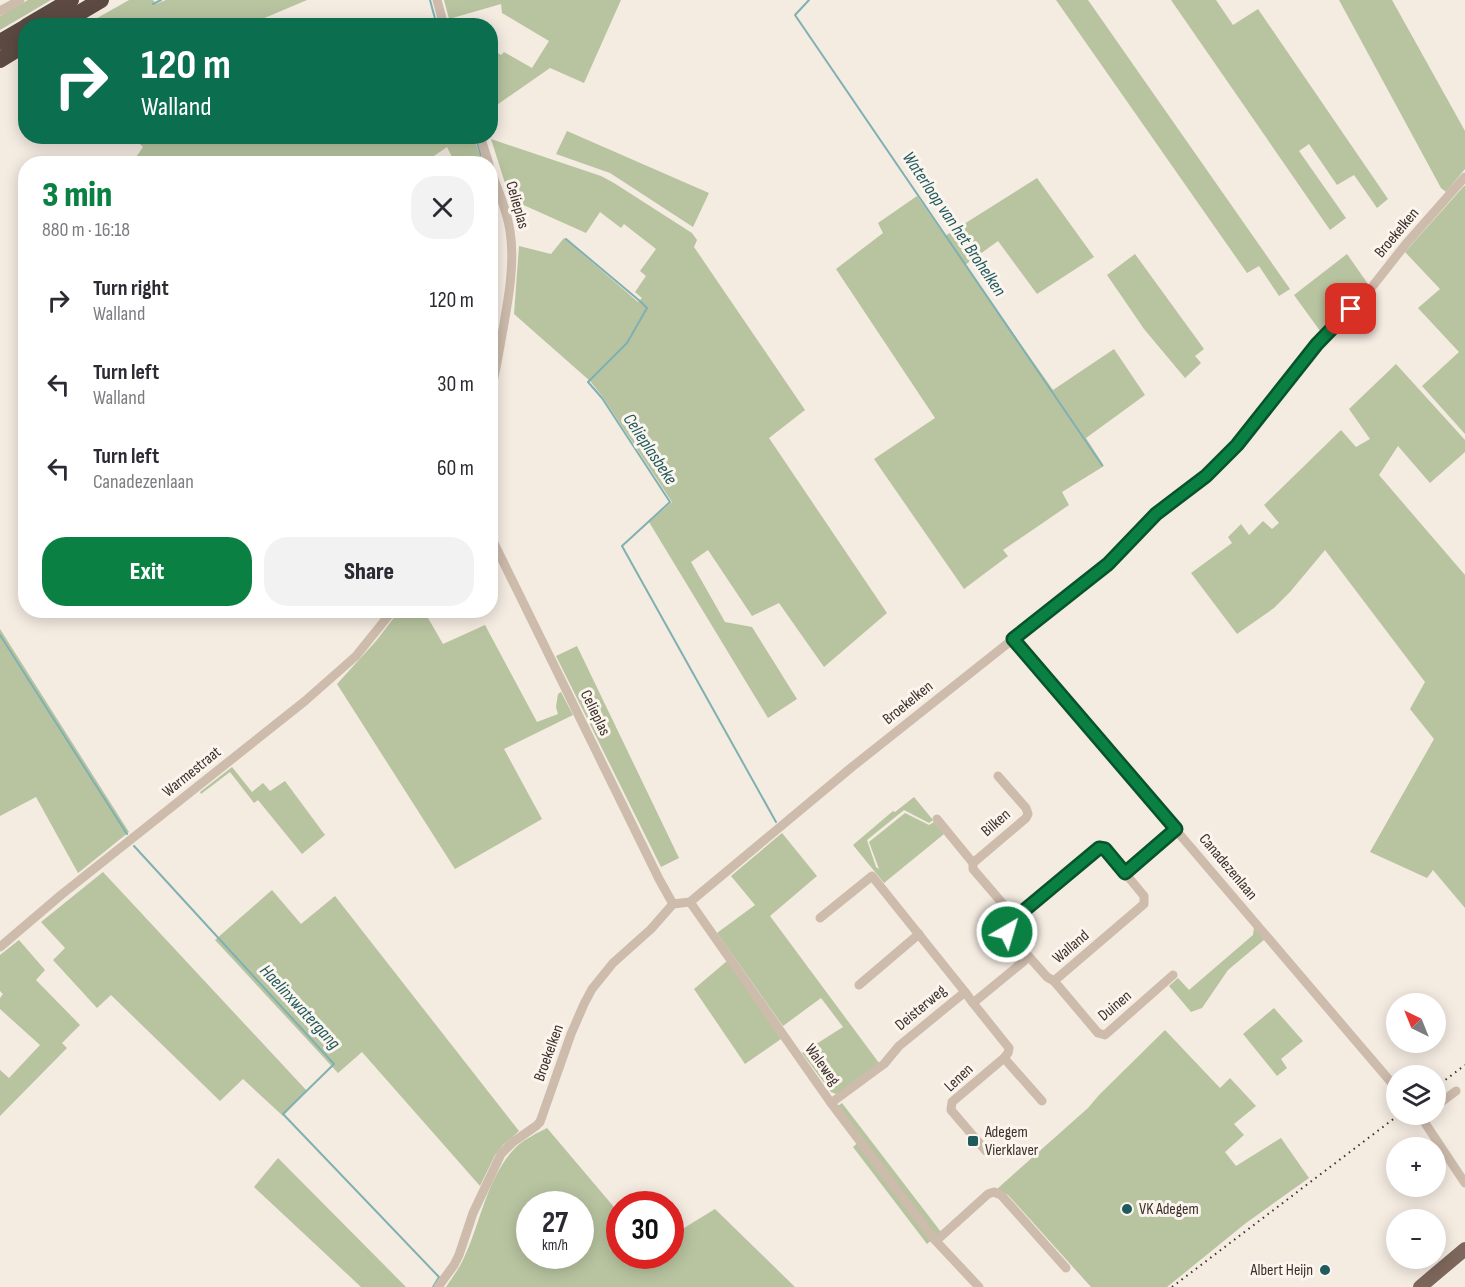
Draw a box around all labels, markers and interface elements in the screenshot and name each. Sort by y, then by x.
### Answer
text: 120 m [141,40,231,91]
icon: right [42,42,120,120]
text: Walland [141,91,212,123]
water label: Waterloop van het Brohelken [898,148,1010,301]
text: 3 min [42,174,112,217]
button: close [411,176,474,239]
street label: Celieplas [501,179,533,231]
street label: Broekelken [1371,204,1423,262]
text: 880 m · 16:18 [42,218,130,242]
text: Turn right [93,275,169,302]
pin [1325,283,1376,334]
icon: right [42,284,75,317]
text: 120 m [430,287,474,314]
icon: arrive [1334,292,1367,325]
text: Walland [93,302,145,326]
text: Turn left [93,359,159,386]
icon: left [42,368,75,401]
text: 30 m [437,371,474,398]
text: Walland [93,386,145,410]
water label: Celieplasbeke [619,409,681,489]
text: Turn left [93,443,159,470]
icon: left [42,452,75,485]
text: 60 m [437,455,474,482]
text: Canadezenlaan [93,470,194,494]
button: Exit [42,537,252,606]
button: Share [264,537,474,606]
street label: Broekelken [879,677,937,729]
street label: Celieplas [576,687,614,739]
street label: Warmestraat [159,743,225,801]
street label: Bilken [978,805,1014,841]
street label: Canadezenlaan [1195,830,1261,904]
position arrow [975,900,1039,964]
street label: Walland [1049,926,1093,968]
water label: Haelinxwatergang [255,960,345,1054]
street label: Deisterweg [892,981,950,1035]
street label: Duinen [1094,987,1136,1025]
north arrow [1386,993,1446,1053]
map controls [1386,993,1446,1269]
street label: Broekelken [530,1022,568,1084]
street label: Waleweg [800,1040,844,1090]
street label: Lenen [941,1060,977,1096]
button: layers [1386,1065,1446,1125]
place label: Adegem Vierklaver [984,1123,1039,1160]
marker: Adegem Vierklaver [966,1134,980,1148]
button: + [1386,1137,1446,1197]
speed limit sign: 30 [606,1191,684,1269]
place label: VK Adegem [1139,1200,1199,1219]
marker: VK Adegem [1120,1202,1134,1216]
text: 27 [542,1205,568,1241]
button: − [1386,1209,1446,1269]
text: km/h [542,1236,568,1255]
place label: Albert Heijn [1249,1261,1313,1280]
marker: Albert Heijn [1318,1263,1332,1277]

